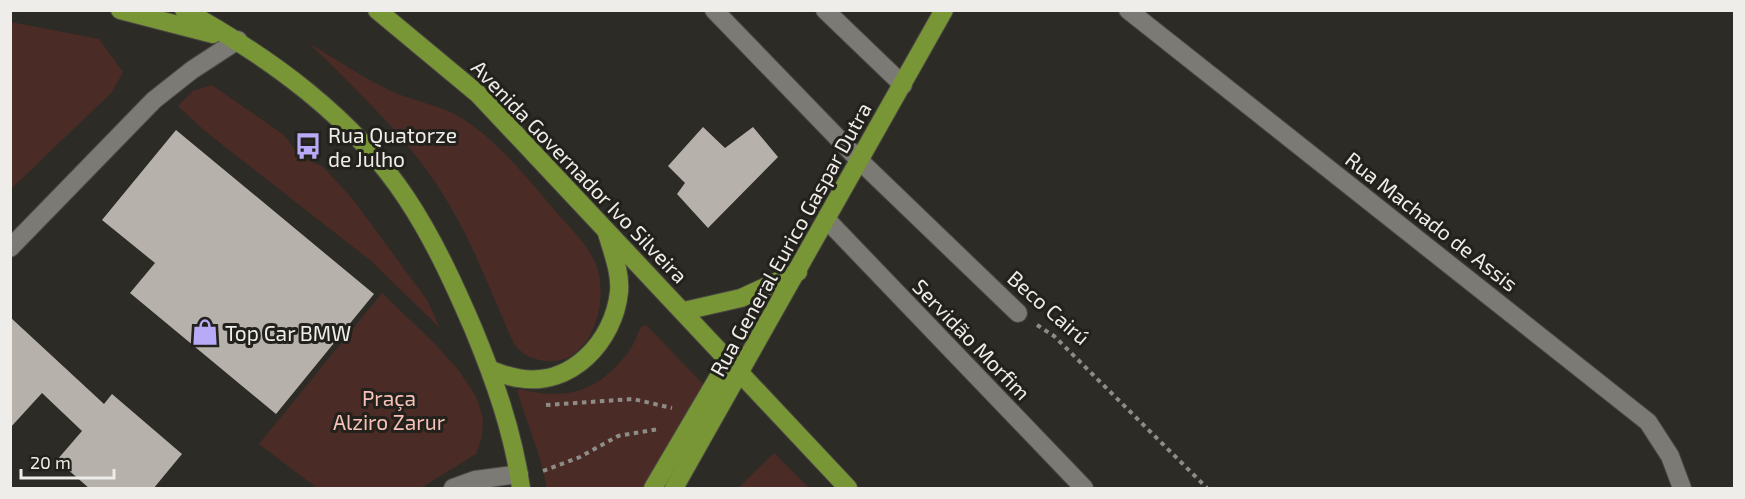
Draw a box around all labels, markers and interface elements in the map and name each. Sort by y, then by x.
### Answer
street label: Avenida Governador Ivo Silveira [467,54,693,288]
street label: Rua General Eurico Gaspar Dutra [704,98,876,380]
place label: Rua Quatorze de Julho [328,122,457,171]
bus stop icon: Rua Quatorze de Julho [293,131,323,161]
street label: Rua Machado de Assis [1341,146,1523,296]
street label: Beco Cairú [1003,265,1095,349]
street label: Servidão Morfim [908,274,1036,404]
shop icon: Top Car BMW [190,317,220,347]
place label: Top Car BMW [225,320,351,345]
park label: Praça Alziro Zarur [333,385,446,434]
scale bar [21,442,114,480]
text: 20 m [30,451,71,473]

